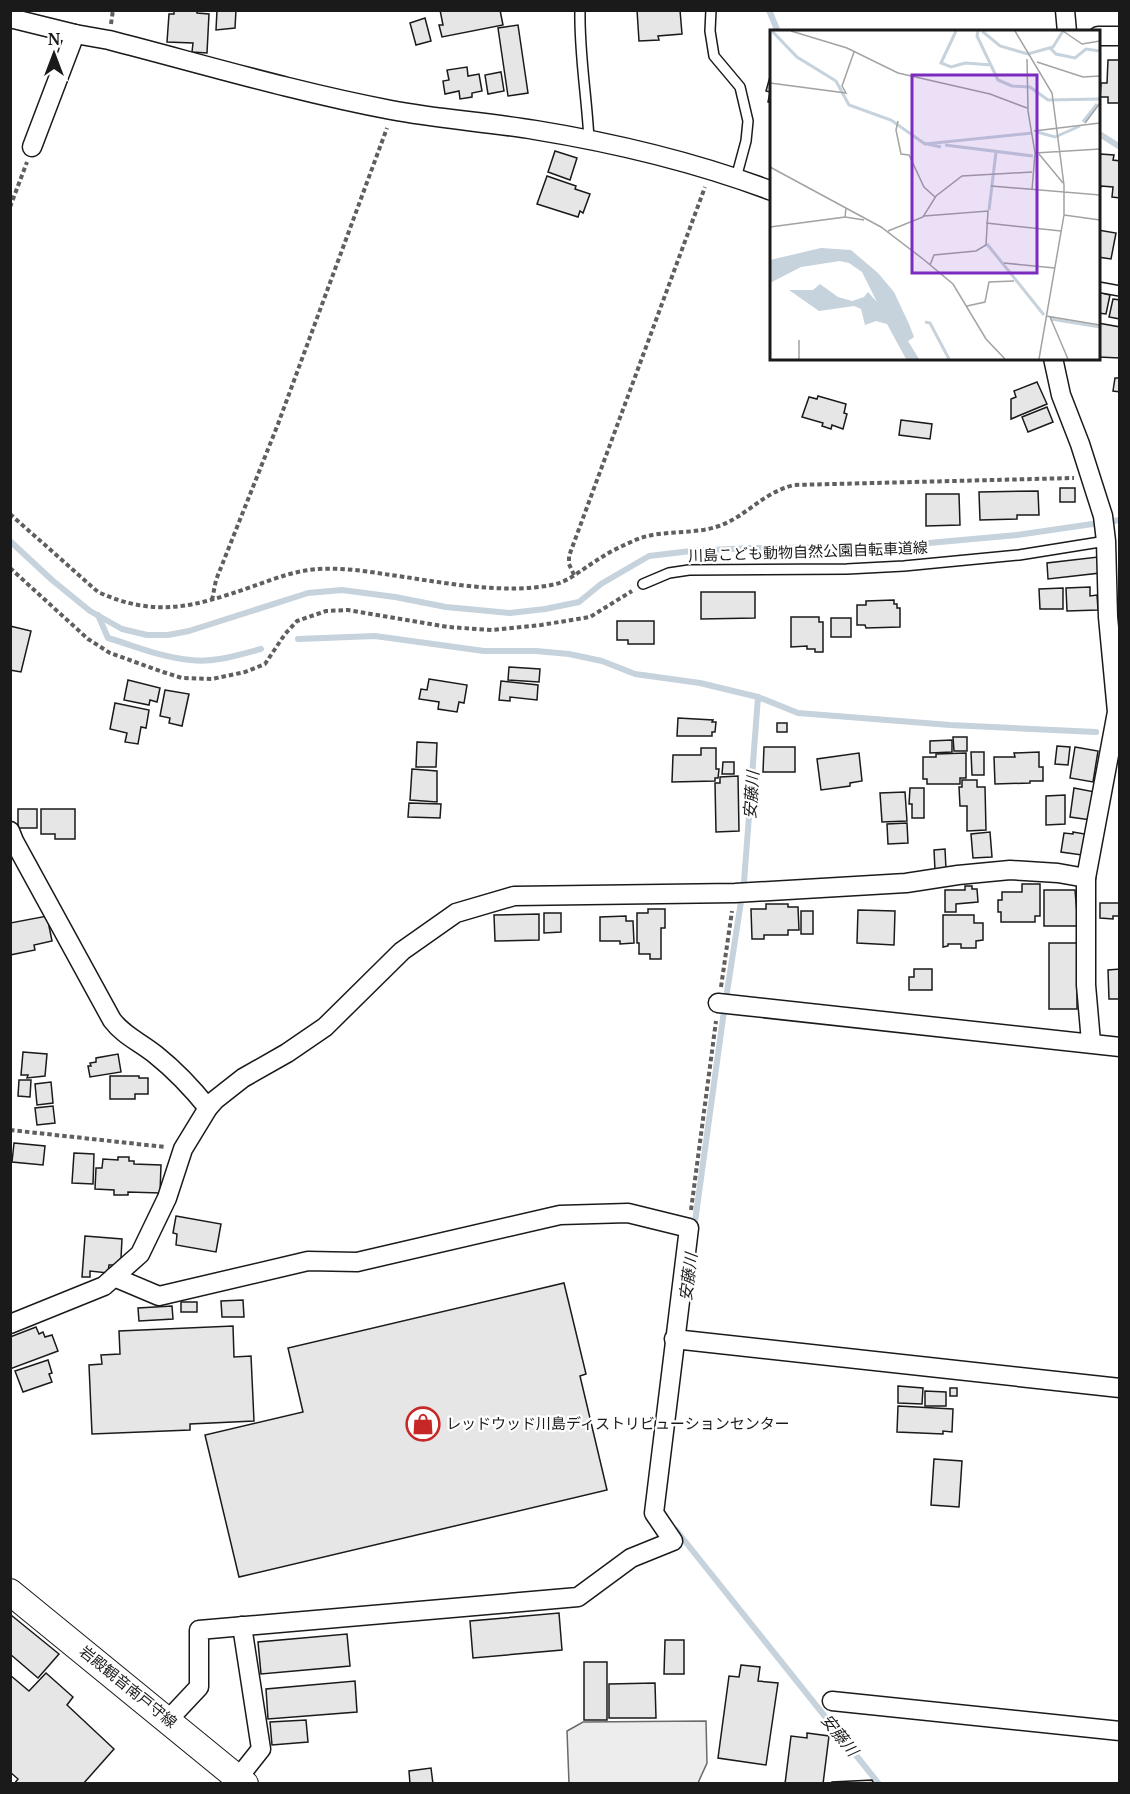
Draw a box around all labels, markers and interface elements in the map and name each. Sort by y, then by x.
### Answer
north arrow [24,24,84,84]
text: N [48,28,61,50]
inset map [770,30,1100,360]
street label: 川島こども動物自然公園自転車道線 [688,537,928,565]
water label: 安藤川 [738,768,764,820]
water label: 安藤川 [674,1250,702,1302]
shop icon: レッドウッド川島ディストリビューションセンター [405,1406,441,1442]
place label: レッドウッド川島ディストリビューションセンター [446,1413,790,1433]
street label: 岩殿観音南戸守線 [76,1641,182,1732]
water label: 安藤川 [816,1709,865,1762]

